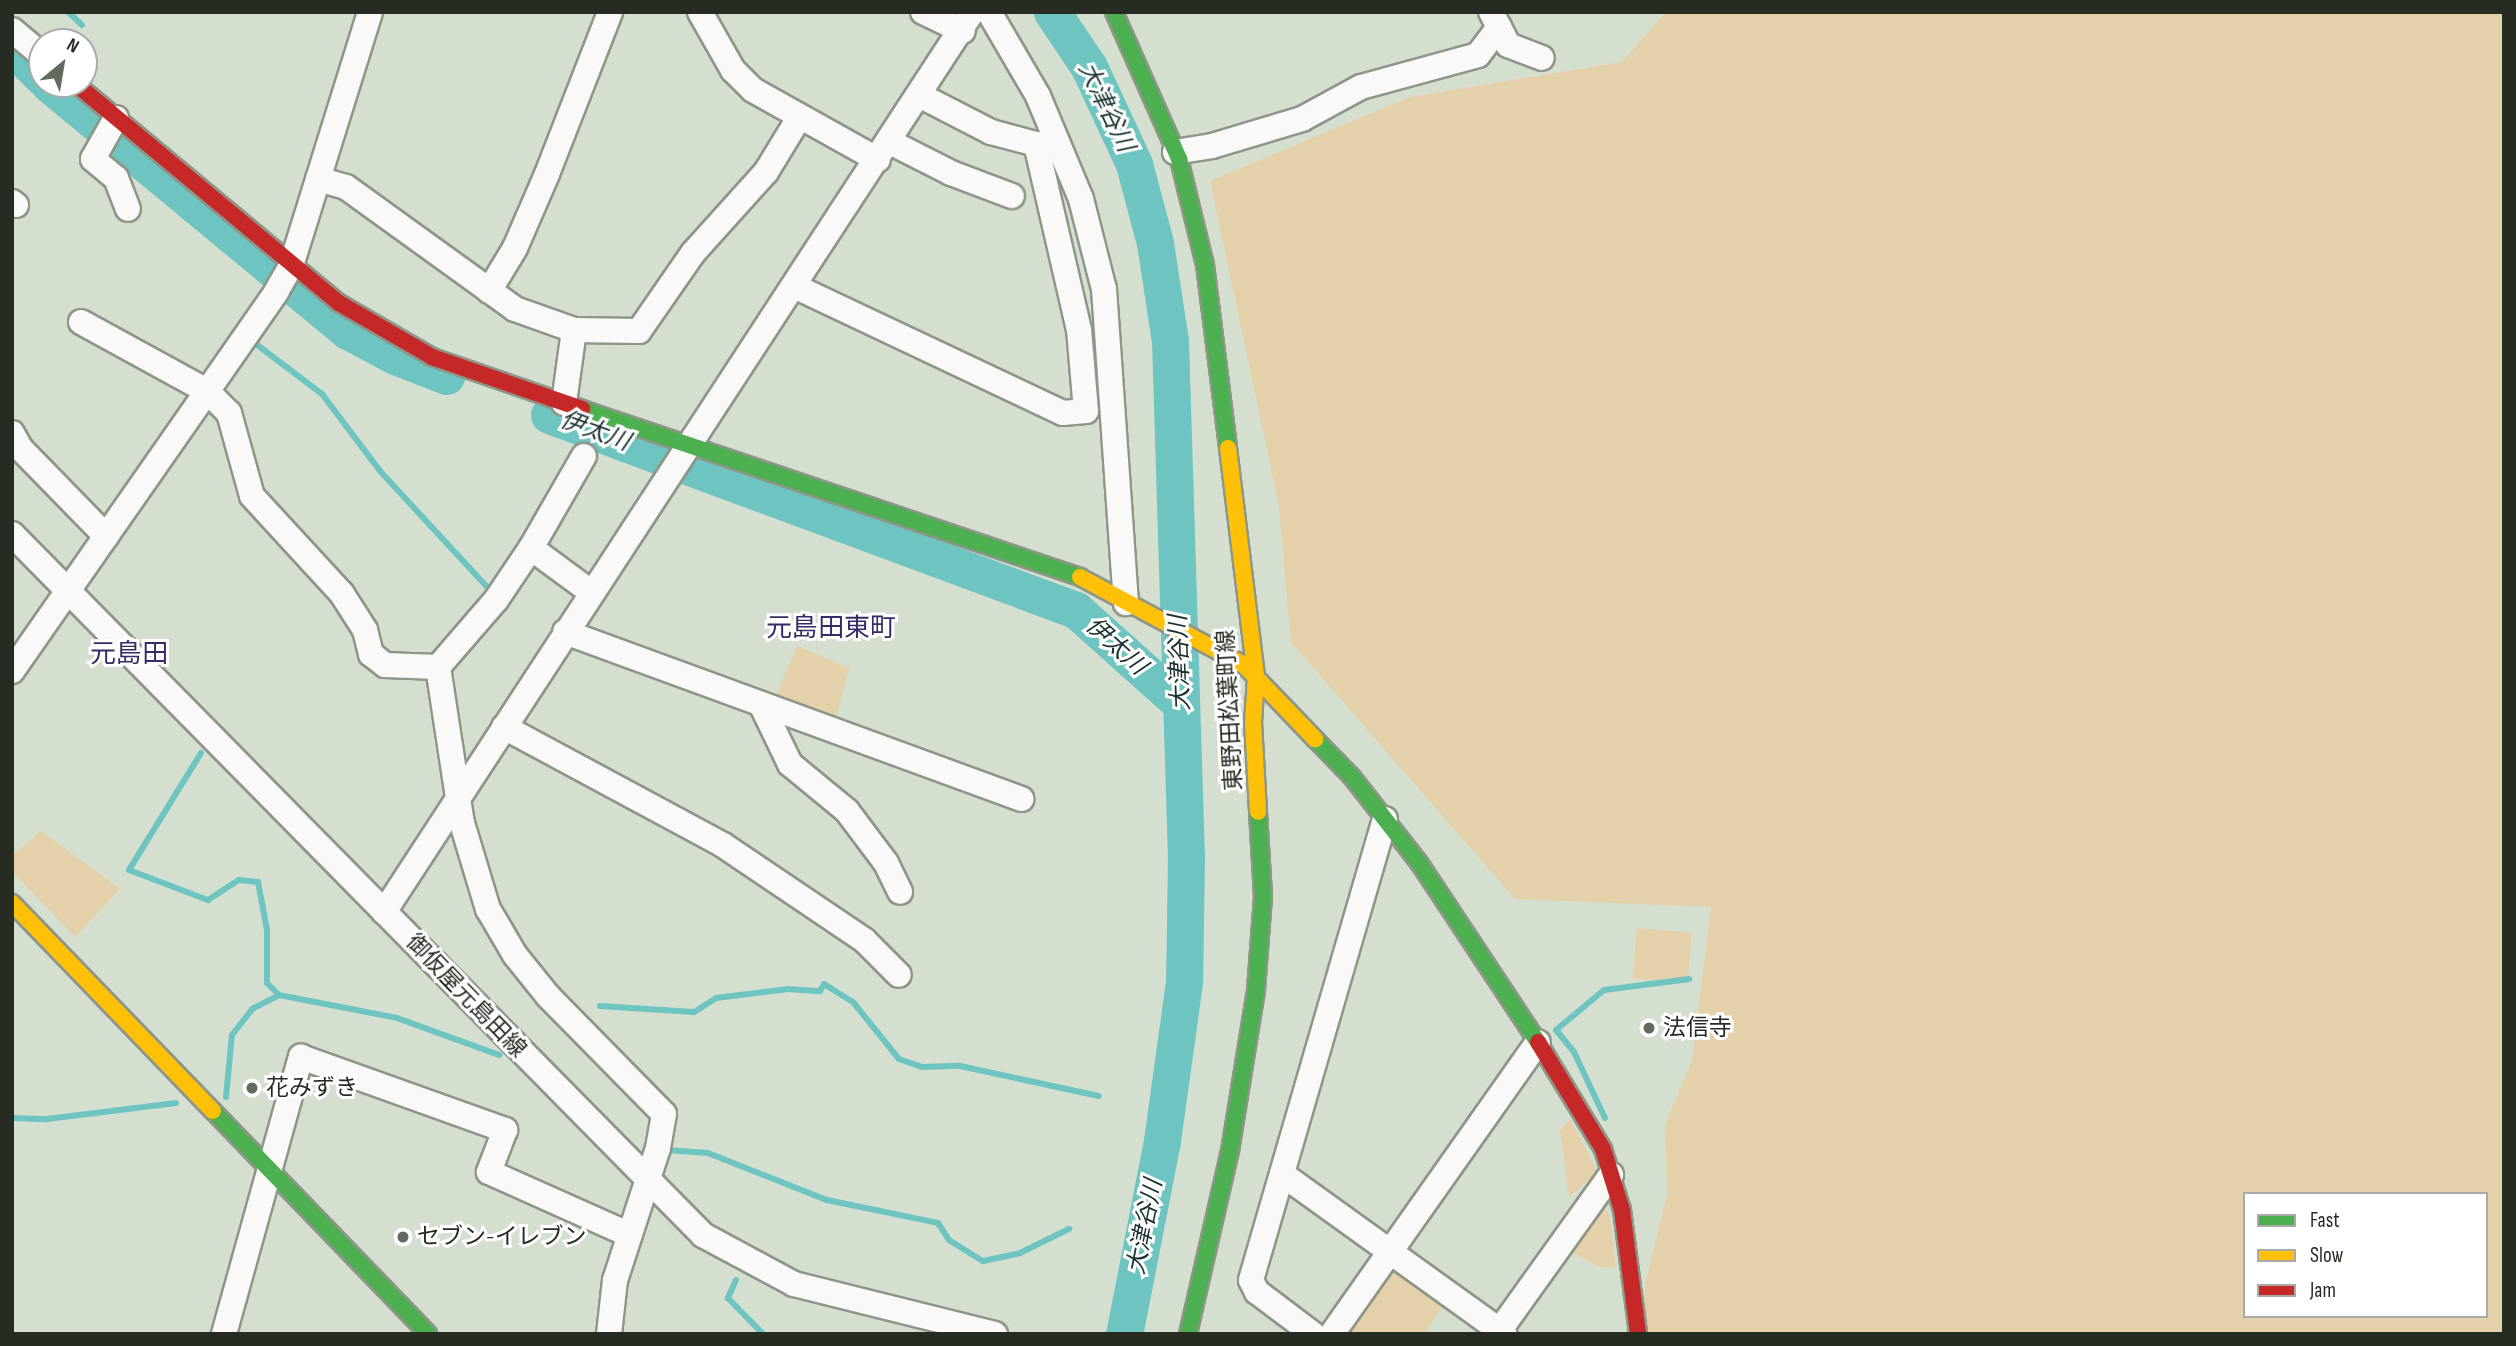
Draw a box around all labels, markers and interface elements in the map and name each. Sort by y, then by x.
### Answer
north arrow [28,28,98,98]
text: N [63,34,83,59]
water label: 大津谷川 [1072,58,1140,156]
water label: 伊太川 [556,405,634,457]
water label: 伊太川 [1080,611,1152,681]
district label: 元島田東町 [766,613,896,645]
water label: 大津谷川 [1164,615,1196,711]
street label: 東野田松葉町線 [1212,629,1248,791]
district label: 元島田 [90,639,168,671]
street label: 御仮屋元島田線 [400,929,532,1063]
place label: 法信寺 [1663,1014,1732,1042]
marker: 法信寺 [1641,1020,1657,1036]
place label: 花みずき [266,1074,358,1102]
marker: 花みずき [244,1080,260,1096]
water label: 大津谷川 [1122,1177,1168,1277]
legend [2243,1192,2488,1318]
text: Fast [2310,1208,2340,1233]
place label: セブン-イレブン [417,1223,586,1251]
marker: セブン-イレブン [395,1229,411,1245]
text: Slow [2310,1243,2343,1268]
text: Jam [2310,1278,2336,1303]

